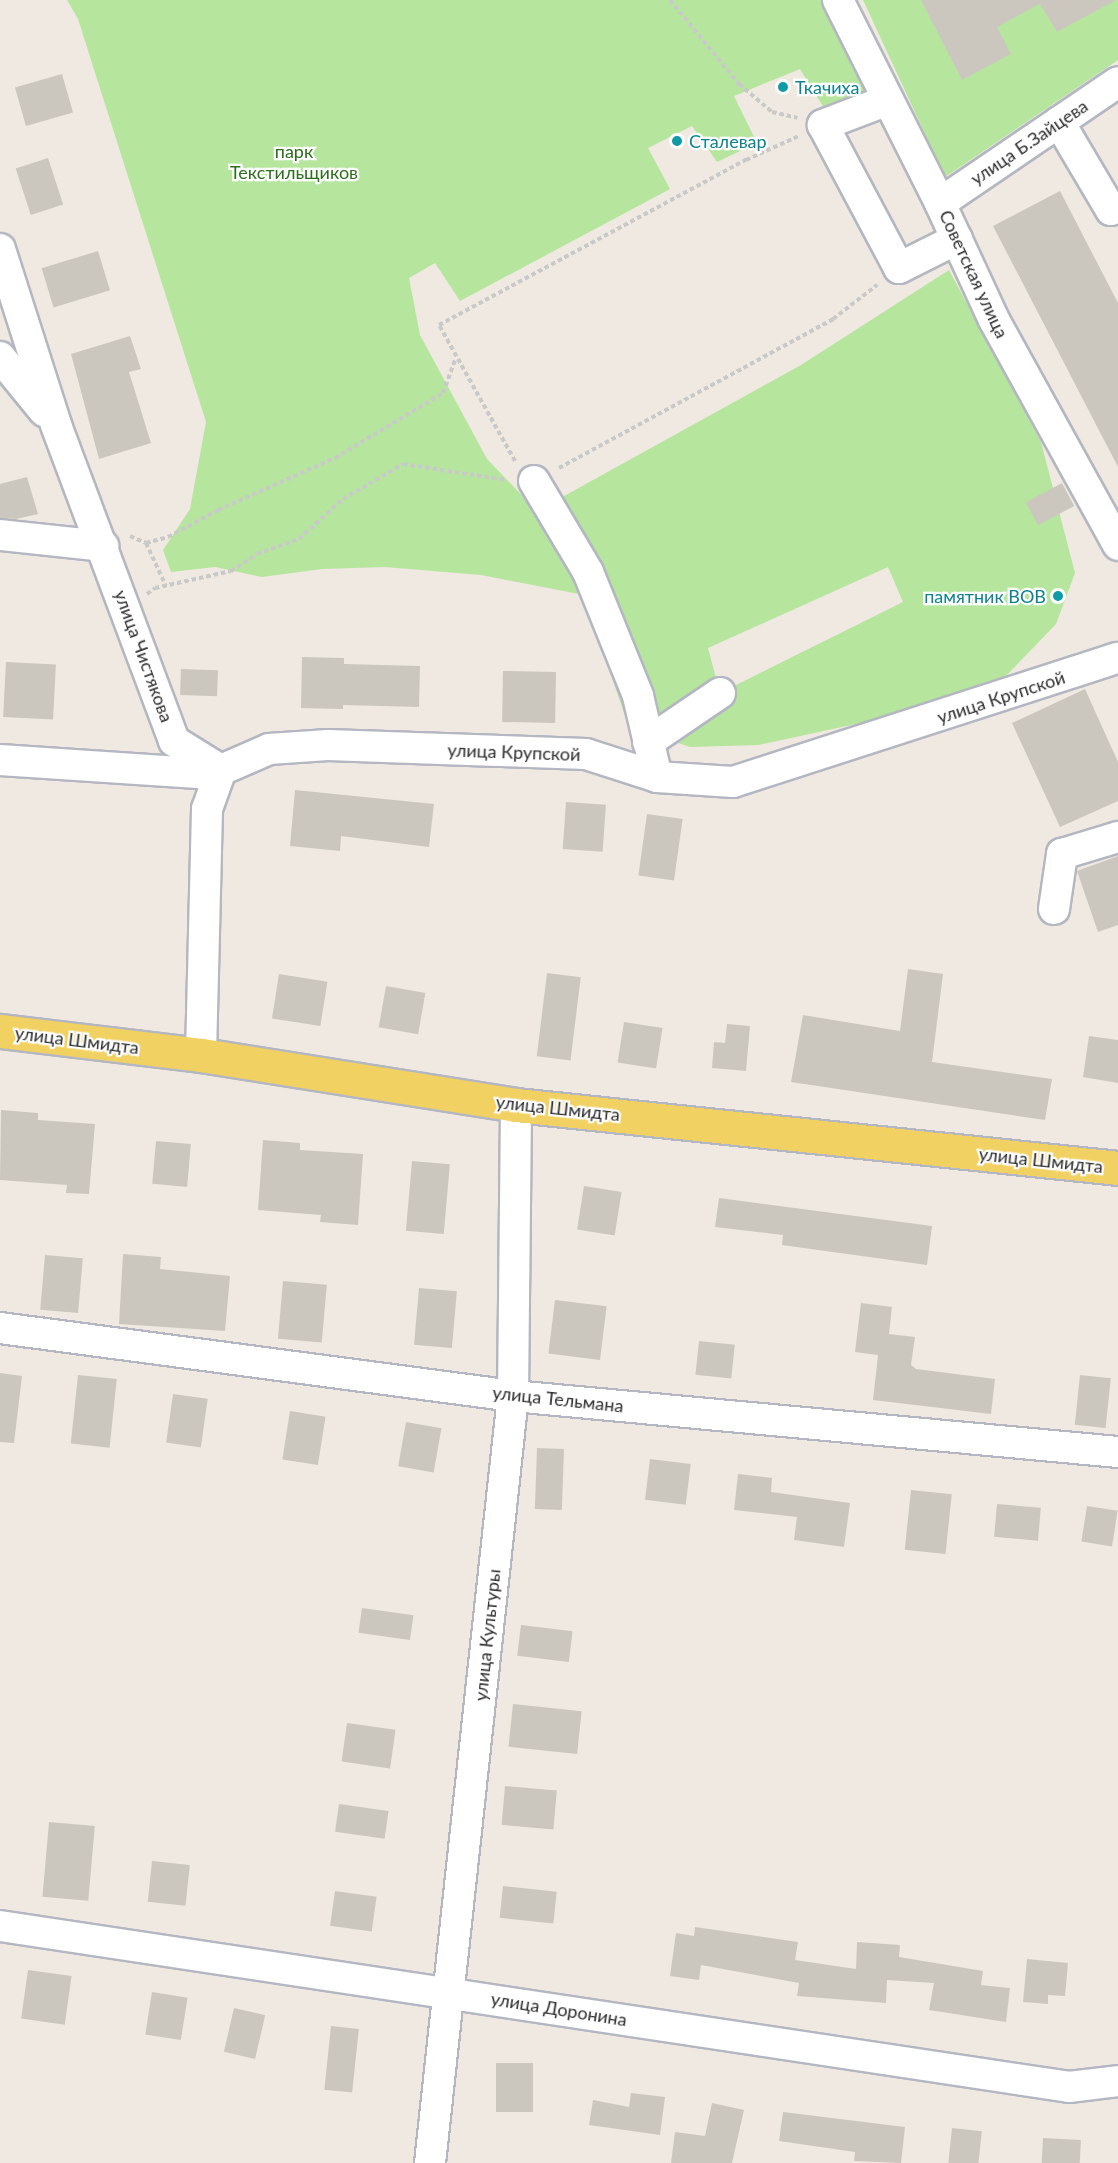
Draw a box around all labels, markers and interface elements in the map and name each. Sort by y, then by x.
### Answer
place label: Ткачиха [795,76,859,98]
marker: Ткачиха [776,80,790,94]
street label: улица Б.Зайцева [966,95,1092,189]
place label: Сталевар [689,130,767,152]
marker: Сталевар [670,134,684,148]
park label: парк Текстильщиков [230,141,358,184]
street label: Советская улица [935,207,1013,341]
place label: памятник ВОВ [924,585,1046,607]
street label: улица Чистякова [110,587,178,725]
marker: памятник ВОВ [1051,589,1065,603]
street label: улица Крупской [934,666,1068,728]
street label: улица Крупской [447,739,581,765]
street label: улица Шмидта [14,1022,140,1058]
street label: улица Шмидта [495,1091,621,1125]
street label: улица Шмидта [978,1143,1104,1177]
street label: улица Тельмана [491,1381,625,1417]
street label: улица Культуры [469,1568,505,1702]
street label: улица Доронина [489,1988,629,2030]

